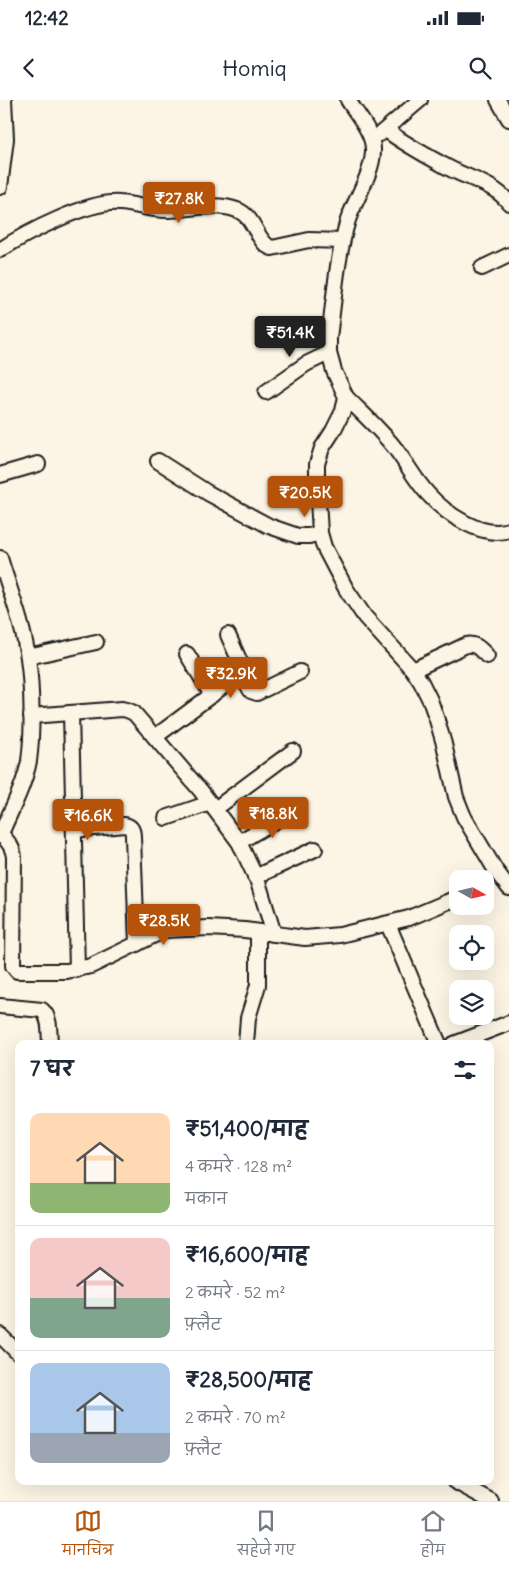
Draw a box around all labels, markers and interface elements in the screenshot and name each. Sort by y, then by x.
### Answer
text: 12:42 [25,6,69,30]
icon: back [15,54,43,82]
text: Homiq [222,54,287,82]
icon: search [466,54,494,82]
pin: ₹27.8K [138,182,220,224]
text: ₹27.8K [154,188,204,208]
pin: ₹51.4K [249,316,331,358]
text: ₹51.4K [266,322,314,342]
pin: ₹20.5K [264,476,346,518]
text: ₹20.5K [279,482,331,502]
pin: ₹32.9K [190,656,272,699]
text: ₹32.9K [205,663,257,683]
pin: ₹18.8K [232,796,314,839]
pin: ₹16.6K [47,798,129,841]
text: ₹18.8K [249,803,297,823]
text: ₹16.6K [64,805,113,825]
north arrow [449,870,494,915]
map controls [449,870,494,1025]
pin: ₹28.5K [123,904,205,946]
text: ₹28.5K [138,910,190,930]
button: locate [449,925,494,970]
button: layers [449,980,494,1025]
text: 7 घर [30,1055,73,1082]
icon: filters [451,1056,479,1084]
text: ₹51,400/माह [185,1115,308,1142]
icon: home [70,1133,130,1193]
text: 4 कमरे · 128 m² [185,1156,292,1176]
text: मकान [185,1188,227,1208]
text: ₹16,600/माह [185,1241,308,1268]
icon: home [70,1258,130,1318]
text: 2 कमरे · 52 m² [185,1282,285,1302]
text: फ़्लैट [185,1314,221,1334]
text: ₹28,500/माह [185,1366,311,1393]
icon: home [70,1383,130,1443]
text: 2 कमरे · 70 m² [185,1407,286,1427]
text: फ़्लैट [185,1439,221,1459]
tab: मानचित्र [62,1507,113,1566]
tab: सहेजे गए [237,1507,295,1566]
tab: होम [419,1507,447,1566]

